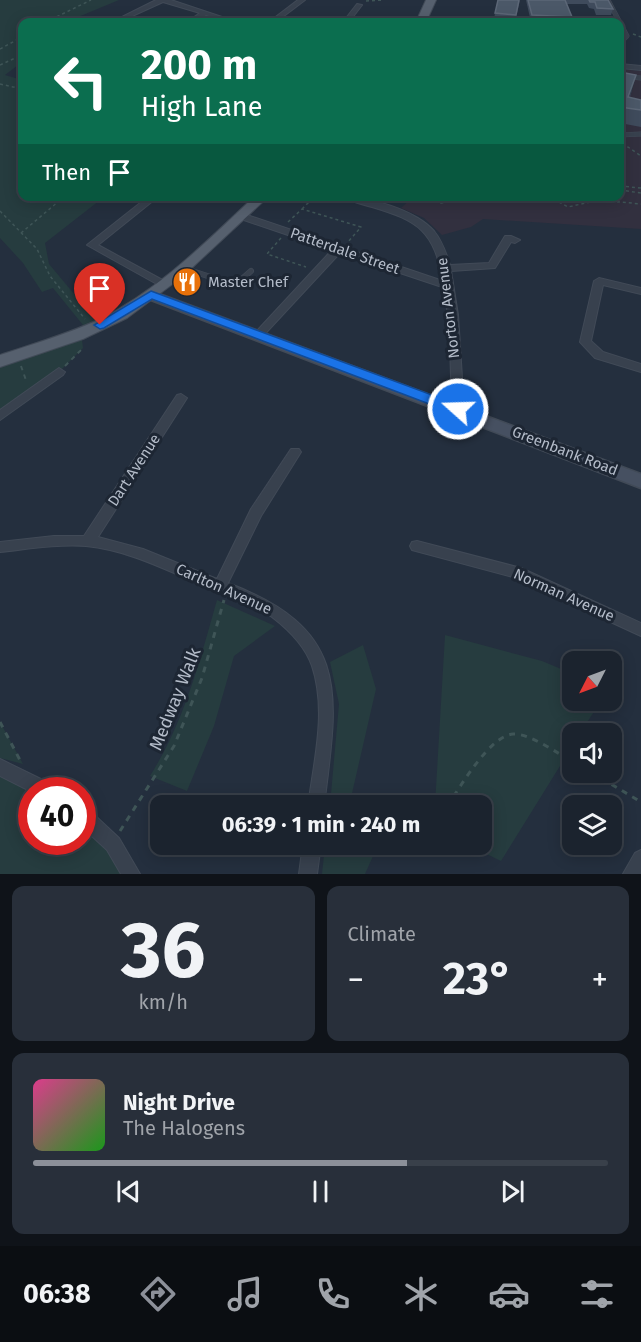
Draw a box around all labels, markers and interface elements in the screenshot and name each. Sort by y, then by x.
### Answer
text: 200 m [141,40,257,90]
icon: left [42,42,120,120]
text: High Lane [141,91,262,123]
icon: arrive [103,156,136,189]
text: Then [42,159,91,186]
street label: Patterdale Street [288,224,403,278]
street label: Norton Avenue [433,257,463,359]
pin [74,263,125,325]
restaurant icon: Master Chef [171,266,203,298]
icon: arrive [83,272,116,305]
place label: Master Chef [208,273,289,291]
position arrow [426,377,490,441]
street label: Greenbank Road [510,423,620,479]
street label: Dart Avenue [104,430,164,510]
street label: Carlton Avenue [173,560,275,618]
street label: Norman Avenue [511,565,617,625]
street label: Medway Walk [144,644,206,754]
north arrow [562,651,622,711]
map controls [562,651,622,855]
button: sound [562,723,622,783]
speed limit sign: 40 [18,777,96,855]
button: layers [562,795,622,855]
text: 06:39 · 1 min · 240 m [222,811,420,838]
text: 36 [121,904,206,998]
text: Climate [348,922,416,946]
text: 23° [443,952,513,1006]
text: − [348,960,364,1000]
text: + [592,960,608,1000]
text: km/h [139,990,188,1014]
text: Night Drive [123,1089,235,1116]
text: The Halogens [123,1116,245,1140]
icon: previous [112,1175,145,1208]
icon: pause [304,1175,337,1208]
icon: next [496,1175,529,1208]
icon: directions [137,1273,179,1315]
icon: music [224,1273,266,1315]
icon: phone [312,1273,354,1315]
icon: climate [400,1273,442,1315]
icon: car [488,1273,530,1315]
icon: filters [576,1273,618,1315]
text: 06:38 [23,1278,91,1310]

